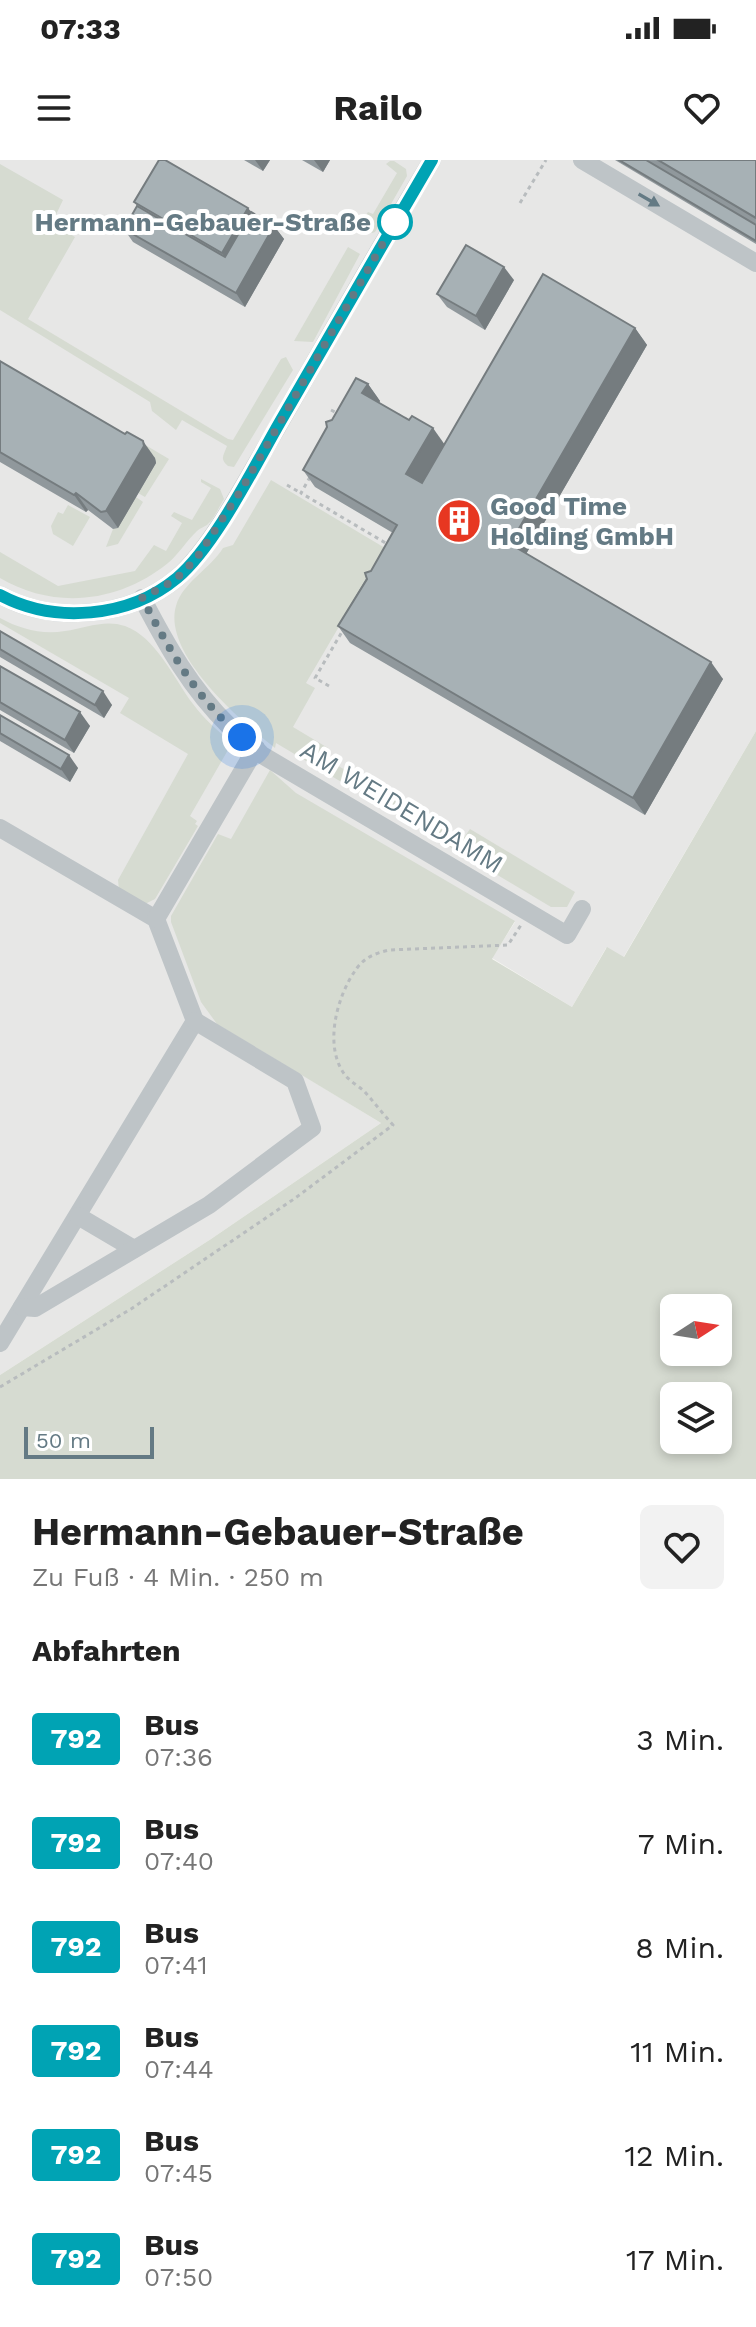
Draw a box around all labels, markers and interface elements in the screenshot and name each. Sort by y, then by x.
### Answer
text: 07:33 [40,11,121,46]
icon: menu [32,86,76,130]
icon: heart [680,86,724,130]
text: Railo [333,87,423,129]
one-way arrow [638,192,660,206]
marker: Hermann-Gebauer-Straße [378,205,412,239]
place label: Hermann-Gebauer-Straße [34,207,371,237]
place label: Good Time Holding GmbH [490,491,674,551]
building icon: Good Time Holding GmbH [435,497,483,545]
your location [222,717,262,757]
street label: AM WEIDENDAMM [295,735,509,879]
north arrow [660,1294,732,1366]
map controls [660,1294,732,1454]
button: layers [660,1382,732,1454]
scale bar [24,1423,154,1459]
text: 50 m [36,1428,91,1453]
button: heart [640,1505,724,1589]
text: Hermann-Gebauer-Straße [32,1510,524,1554]
text: Zu Fuß · 4 Min. · 250 m [32,1562,324,1592]
text: Abfahrten [32,1633,181,1668]
text: Bus [144,1707,199,1742]
text: 792 [51,1722,101,1755]
text: 3 Min. [636,1722,724,1757]
text: 07:36 [144,1742,213,1772]
text: Bus [144,1811,199,1846]
text: 792 [51,1826,101,1859]
text: 7 Min. [638,1826,724,1861]
text: 07:40 [144,1846,214,1876]
text: Bus [144,1915,199,1950]
text: 792 [51,1930,101,1963]
text: 8 Min. [635,1930,724,1965]
text: 07:41 [144,1950,208,1980]
text: Bus [144,2019,199,2054]
text: 792 [51,2034,101,2067]
text: 11 Min. [630,2034,724,2069]
text: 07:44 [144,2054,214,2084]
text: Bus [144,2123,199,2158]
text: 792 [51,2138,101,2171]
text: 12 Min. [624,2138,724,2173]
text: 07:45 [144,2158,213,2188]
text: Bus [144,2227,199,2262]
text: 792 [51,2242,101,2275]
text: 17 Min. [626,2242,724,2277]
text: 07:50 [144,2262,213,2292]

